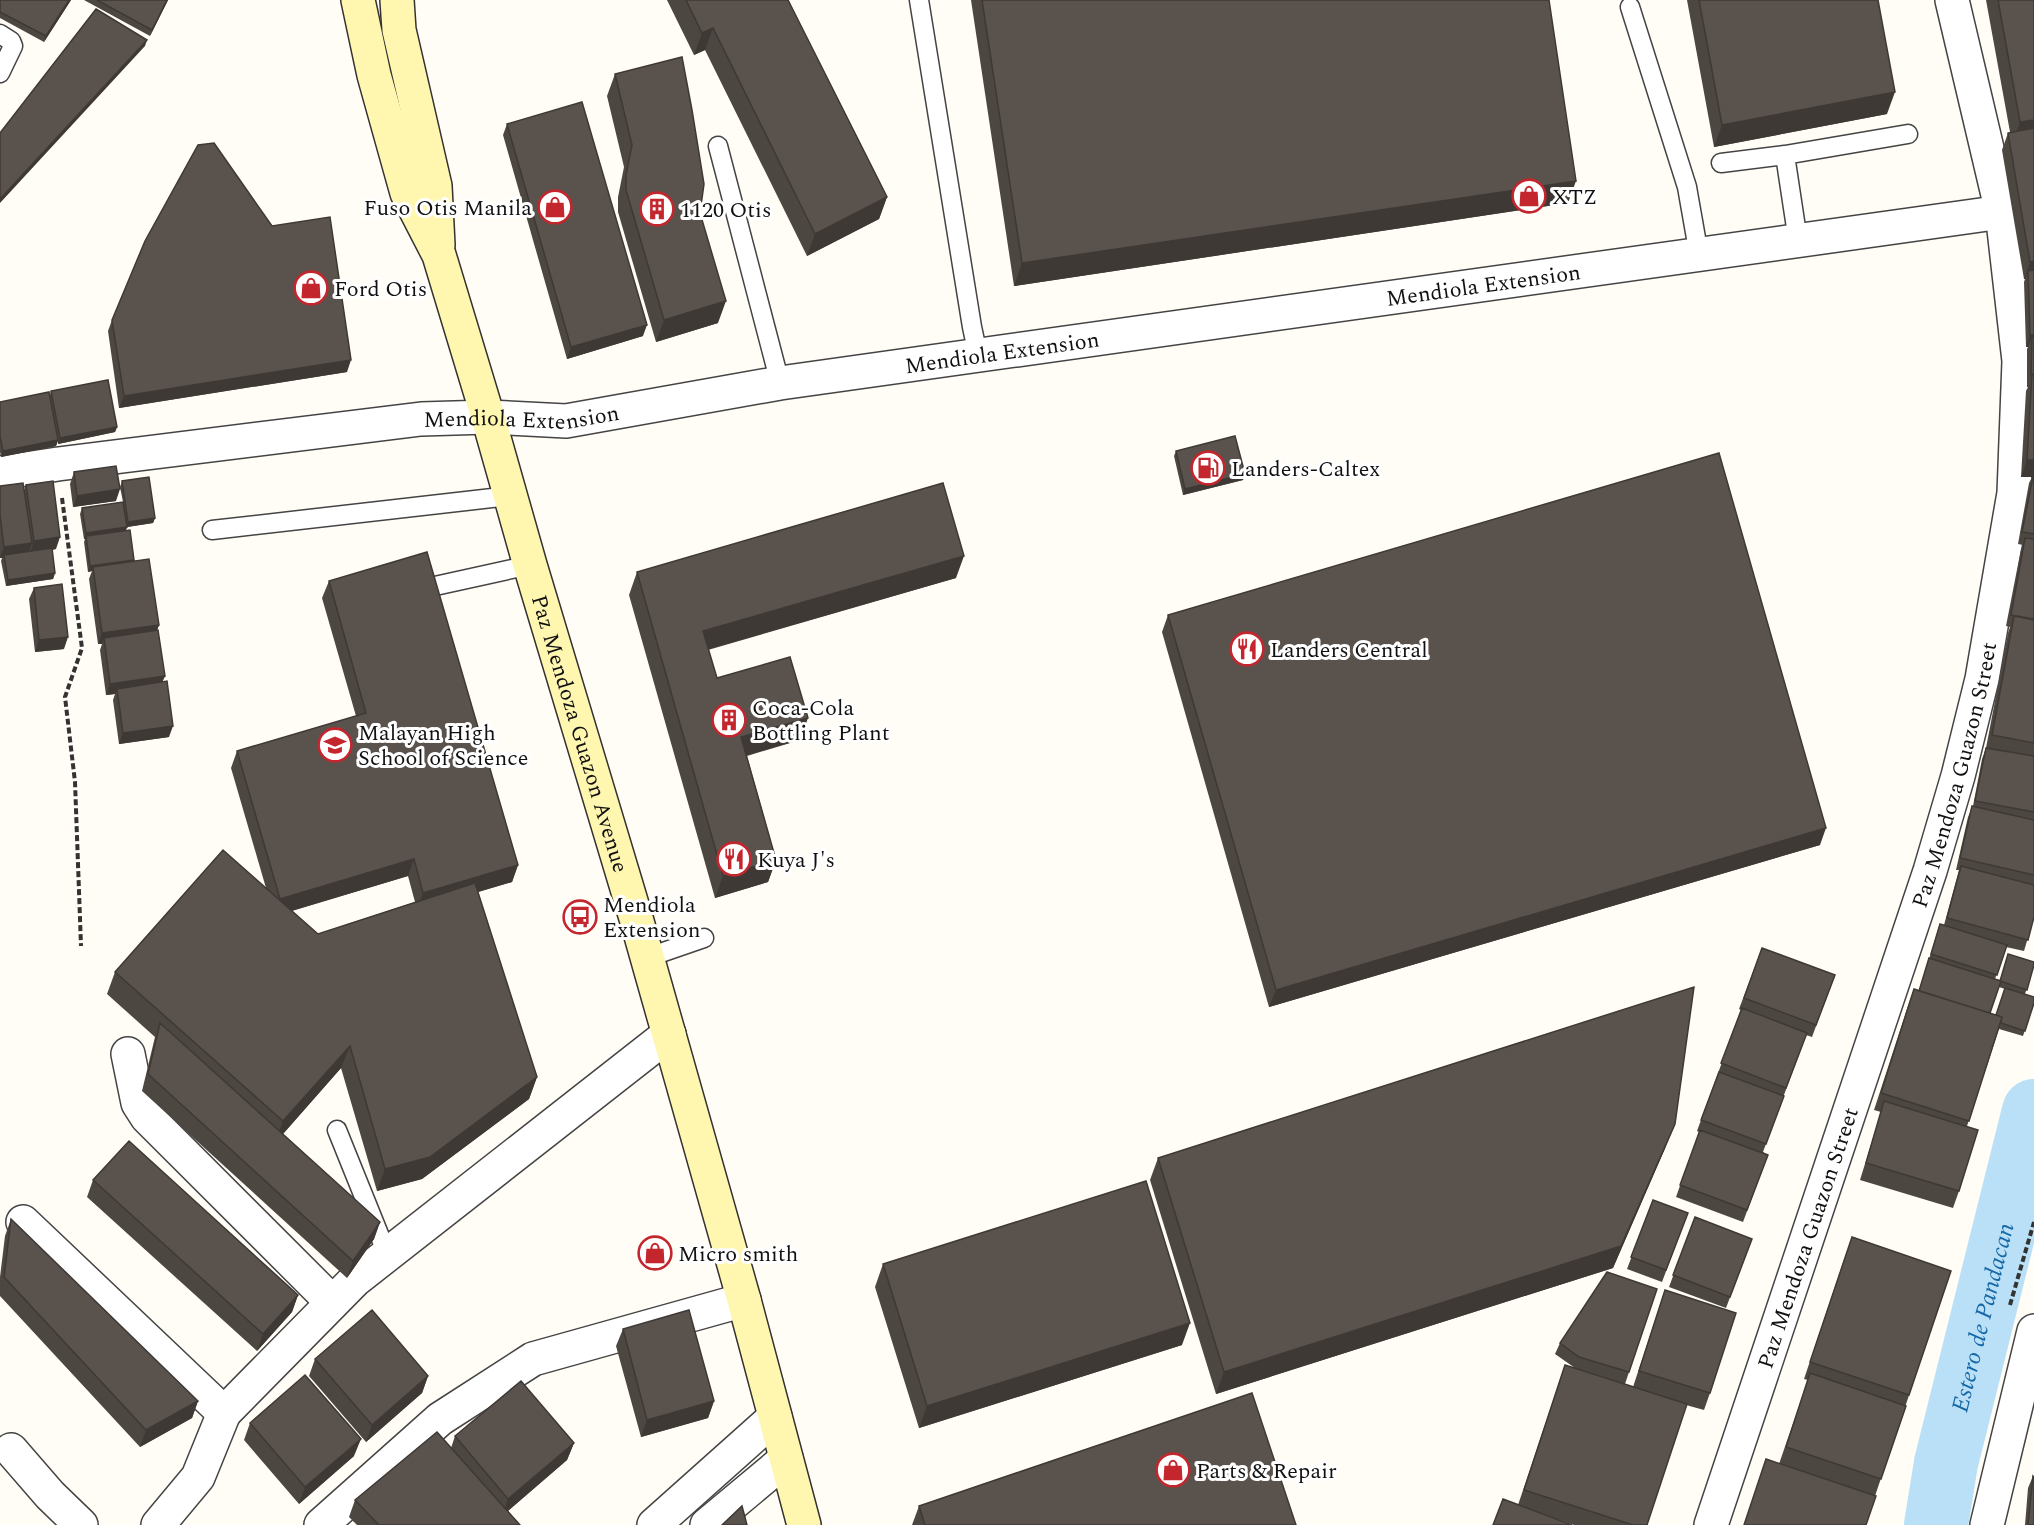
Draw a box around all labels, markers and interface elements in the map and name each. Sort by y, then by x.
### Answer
shop icon: XTZ [1511,178,1547,214]
place label: XTZ [1552,181,1597,214]
shop icon: Fuso Otis Manila [537,189,573,225]
building icon: 1120 Otis [639,191,675,227]
place label: Fuso Otis Manila [363,192,532,225]
place label: 1120 Otis [680,194,771,227]
street label: Mendiola Extension [1384,256,1583,316]
shop icon: Ford Otis [293,270,329,306]
place label: Ford Otis [334,273,427,306]
street label: Mendiola Extension [903,324,1101,383]
street label: Mendiola Extension [423,397,622,439]
fuel station icon: Landers-Caltex [1190,450,1226,486]
place label: Landers-Caltex [1231,453,1380,486]
street label: Paz Mendoza Guazon Avenue [522,591,636,877]
restaurant icon: Landers Central [1229,631,1265,667]
place label: Landers Central [1270,634,1428,667]
street label: Paz Mendoza Guazon Street [1904,640,2006,912]
place label: Coca-Cola Bottling Plant [752,692,890,750]
building icon: Coca-Cola Bottling Plant [711,702,747,738]
place label: Malayan High School of Science [358,717,528,775]
school or university icon: Malayan High School of Science [317,727,353,763]
restaurant icon: Kuya J's [716,841,752,877]
place label: Kuya J's [757,844,835,877]
place label: Mendiola Extension [603,889,701,947]
bus stop icon: Mendiola Extension [562,899,598,935]
street label: Paz Mendoza Guazon Street [1750,1103,1868,1373]
water label: Estero de Pandacan [1942,1219,2024,1416]
shop icon: Micro smith [637,1235,673,1271]
place label: Micro smith [678,1238,798,1271]
shop icon: Parts & Repair [1155,1452,1191,1488]
place label: Parts & Repair [1196,1455,1337,1488]

